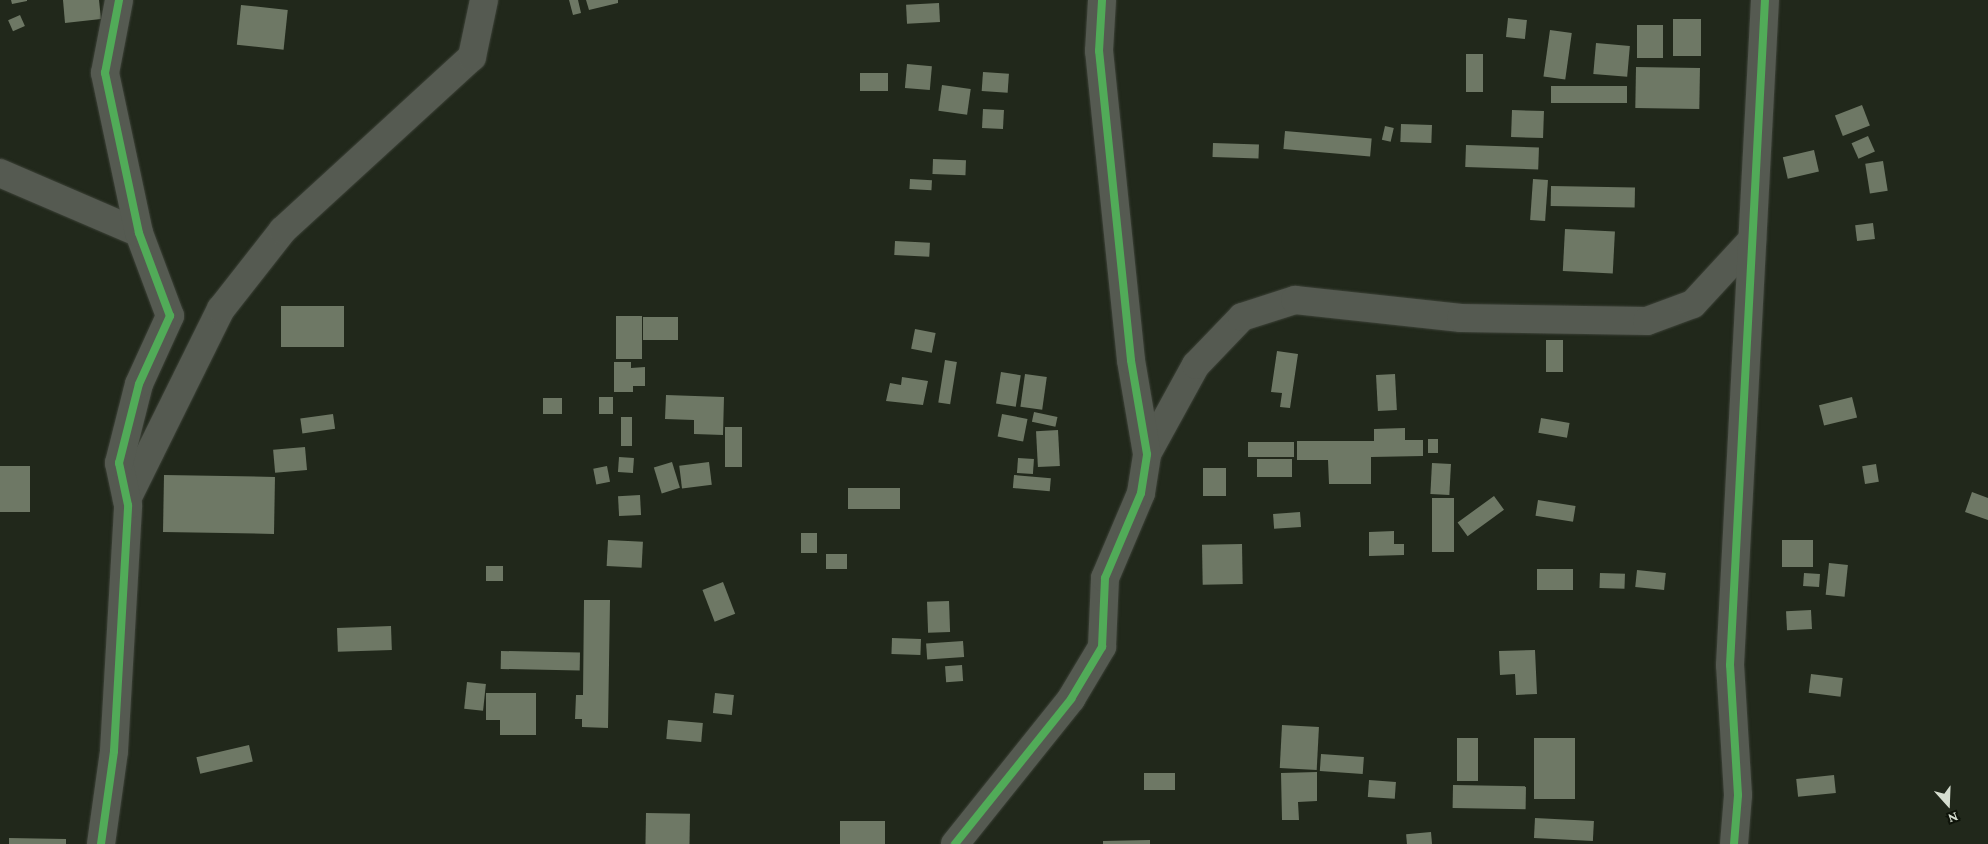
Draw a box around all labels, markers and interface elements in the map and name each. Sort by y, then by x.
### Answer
north arrow [1923,779,1973,829]
text: N [1946,809,1960,827]

